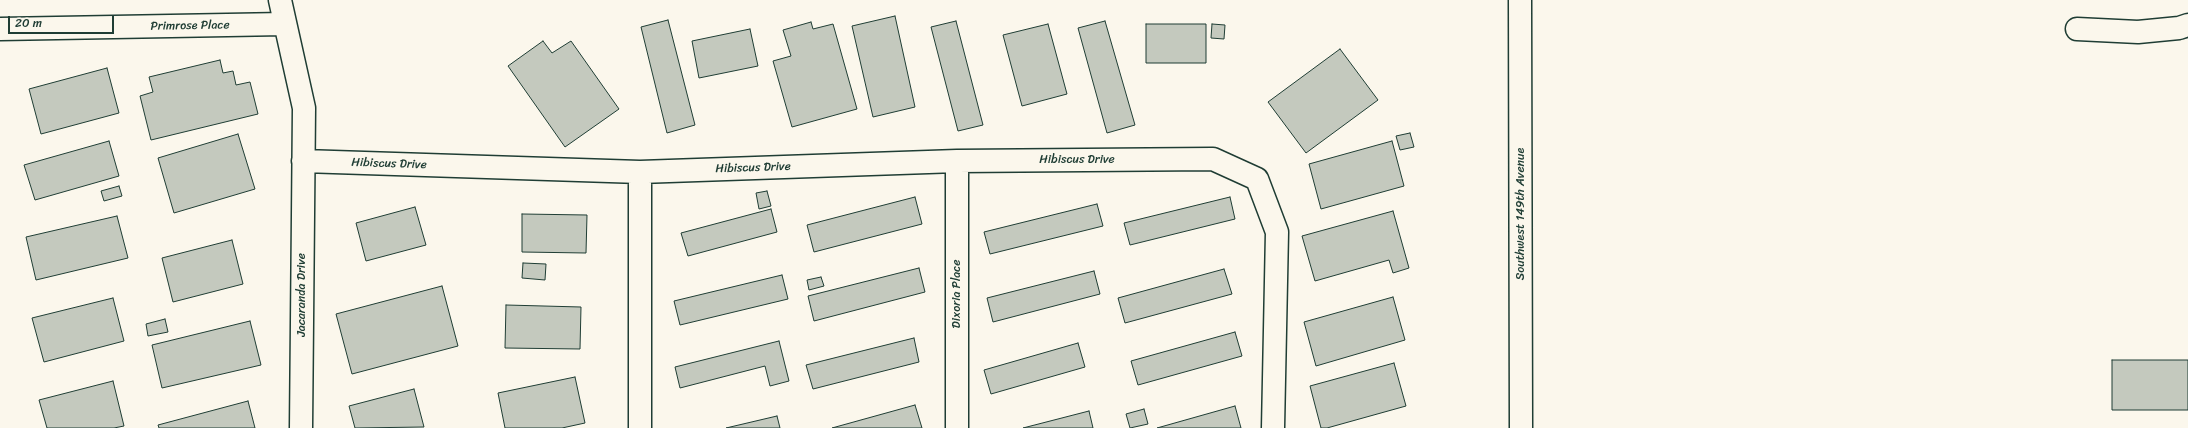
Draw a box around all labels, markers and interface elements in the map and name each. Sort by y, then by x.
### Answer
scale bar [10,8,116,34]
text: 20 m [15,12,42,34]
street label: Primrose Place [150,18,230,34]
street label: Southwest 149th Avenue [1514,148,1528,280]
street label: Hibiscus Drive [1039,153,1115,167]
street label: Hibiscus Drive [351,155,427,173]
street label: Hibiscus Drive [715,159,791,177]
street label: Jacaranda Drive [295,253,309,337]
street label: Dixoria Place [950,260,964,328]

